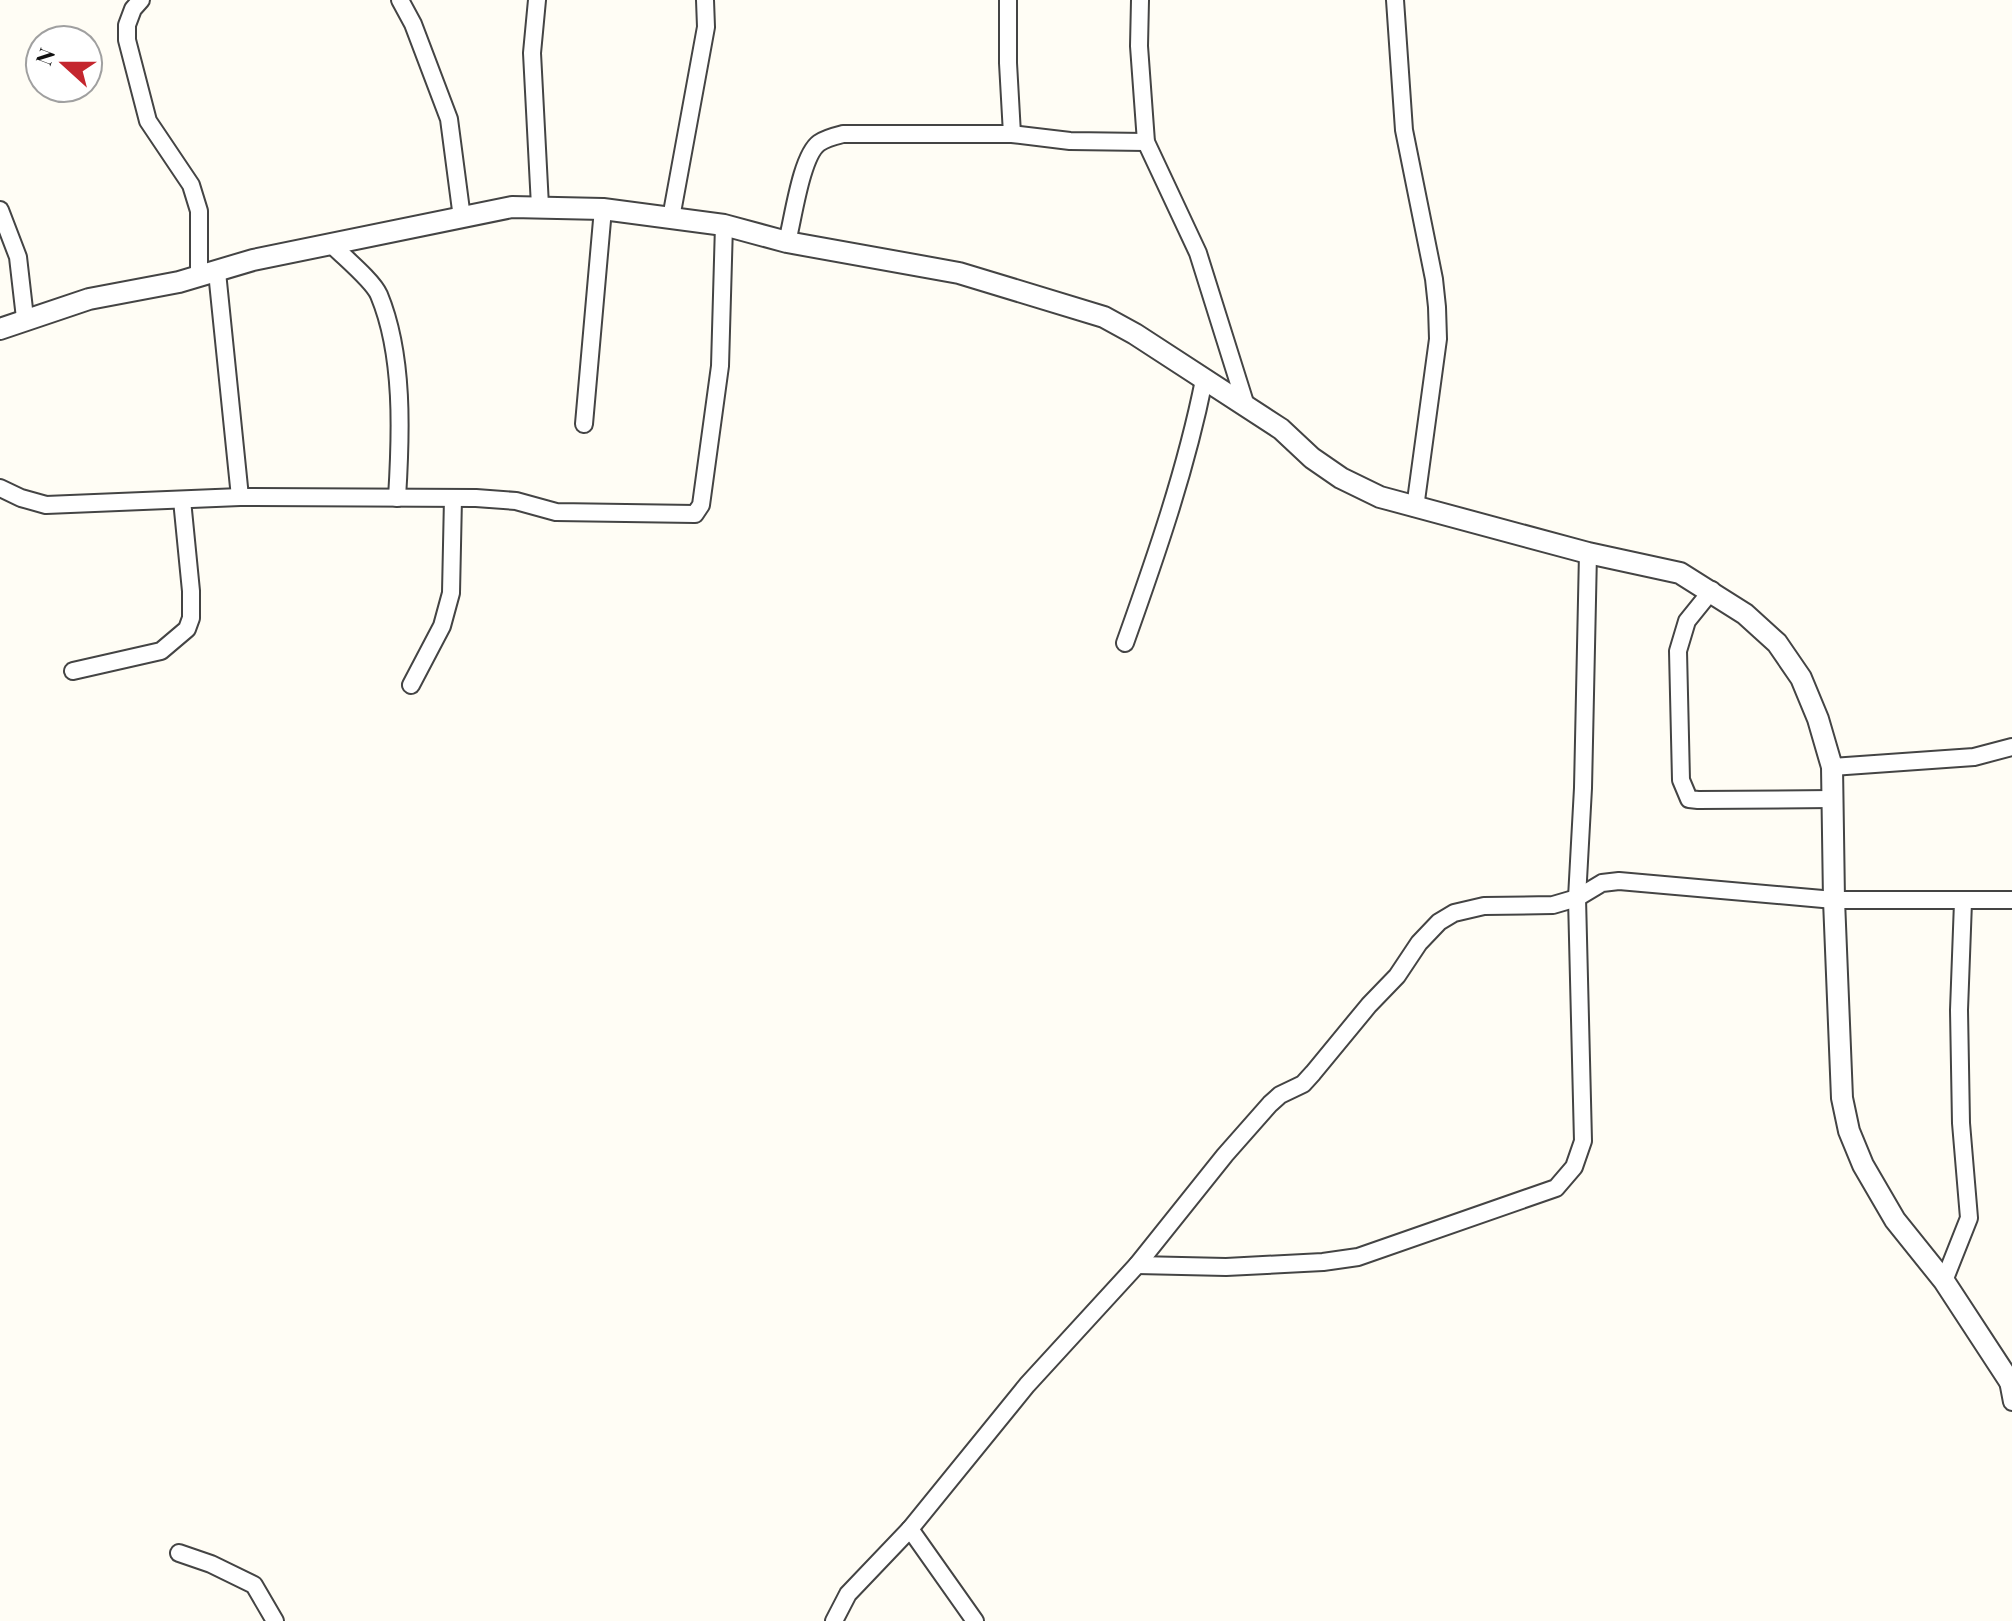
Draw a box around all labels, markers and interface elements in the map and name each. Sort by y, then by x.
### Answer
north arrow [24,24,104,104]
text: N [28,44,61,69]

